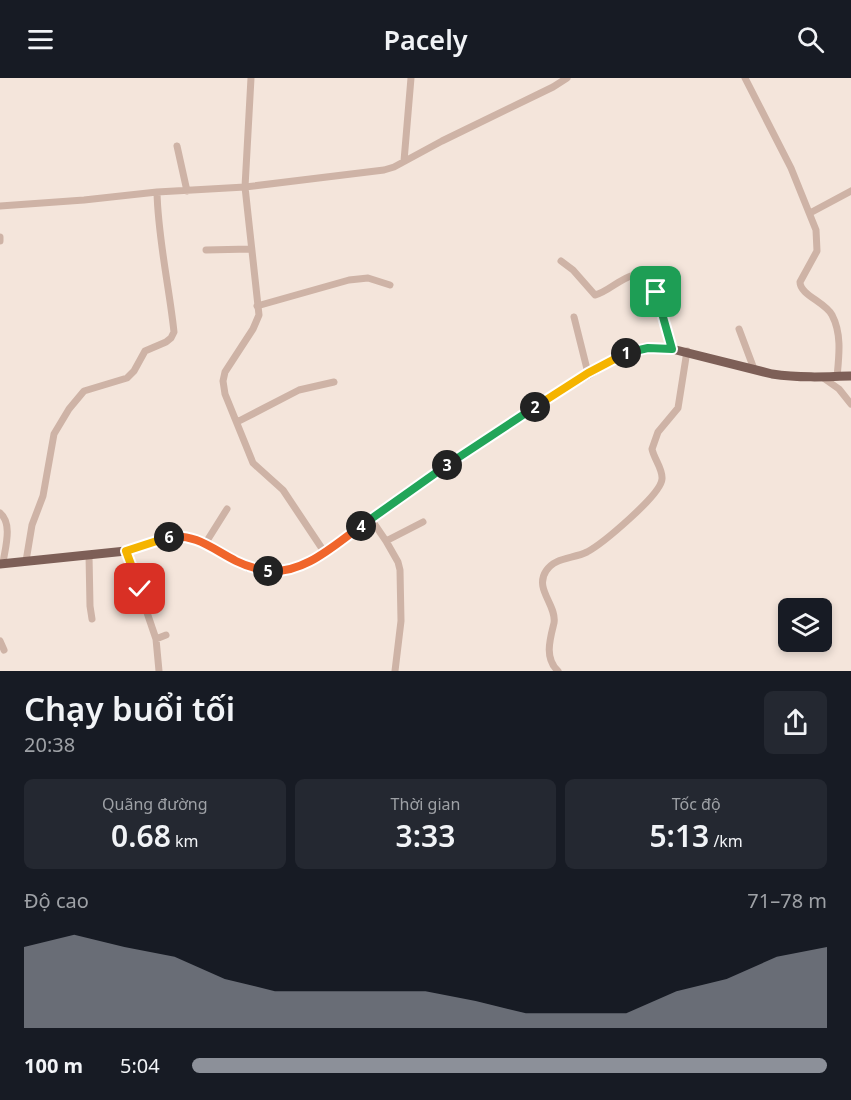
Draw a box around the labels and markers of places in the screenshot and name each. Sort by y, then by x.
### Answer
pin [630,266,681,317]
pin: 1 [611,338,641,368]
pin: 2 [520,392,550,422]
pin: 3 [432,450,462,480]
pin: 4 [346,511,376,541]
pin: 6 [154,522,184,552]
pin: 5 [253,556,283,586]
pin [114,563,165,614]

